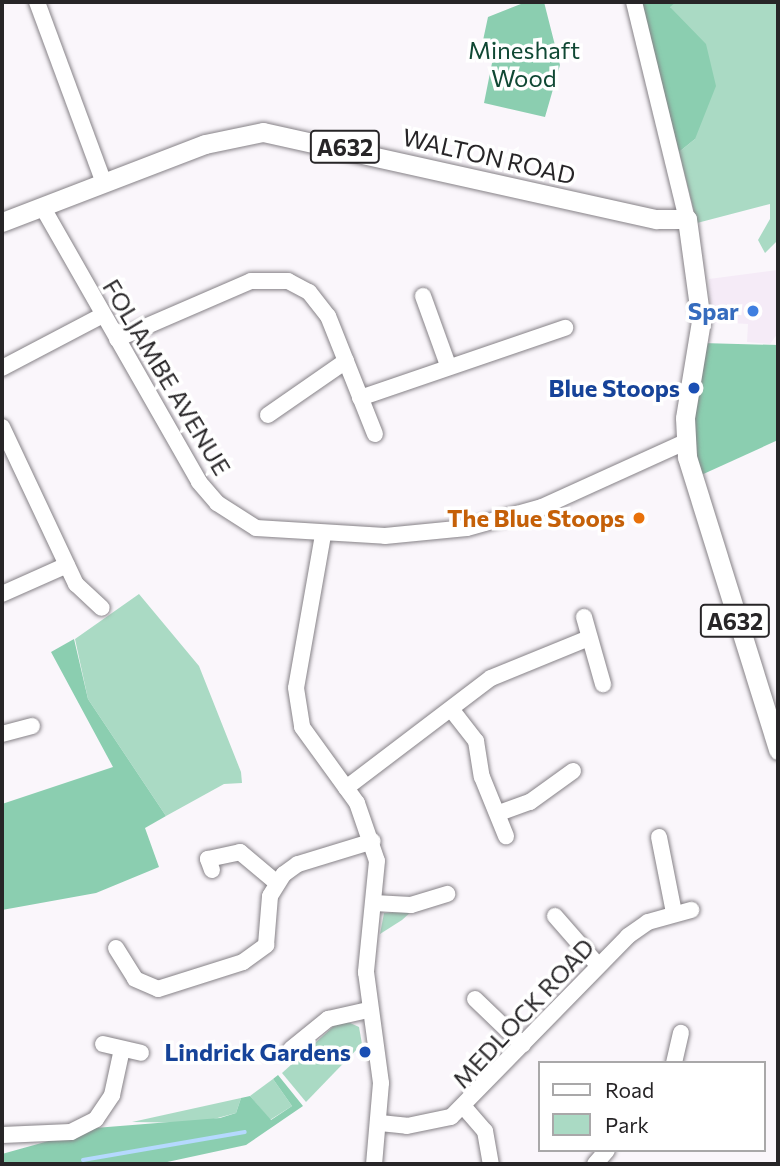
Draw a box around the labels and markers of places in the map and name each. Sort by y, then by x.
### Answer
place label: Spar [688,297,739,325]
marker: Spar [745,303,761,319]
place label: Blue Stoops [549,374,680,402]
marker: Blue Stoops [686,380,702,396]
place label: The Blue Stoops [447,504,625,532]
marker: The Blue Stoops [631,510,647,526]
place label: Lindrick Gardens [164,1038,351,1066]
marker: Lindrick Gardens [357,1044,373,1060]

